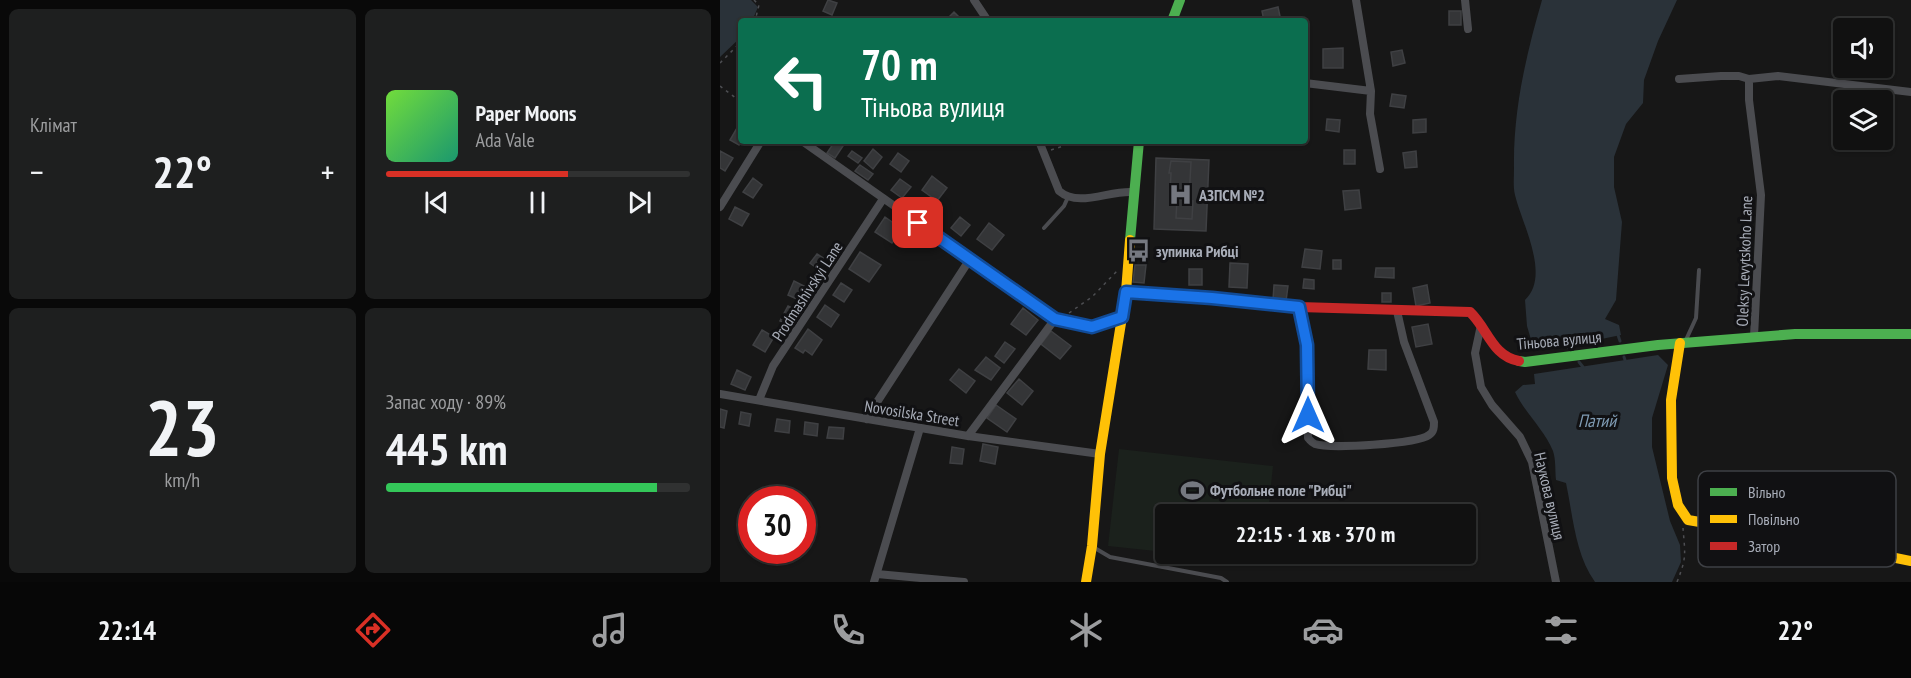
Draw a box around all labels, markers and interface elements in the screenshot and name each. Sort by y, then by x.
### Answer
map controls [1833,18,1893,150]
button: sound [1833,18,1893,78]
text: 70 m [861,37,938,92]
icon: left [762,42,840,120]
text: Тіньова вулиця [861,90,1005,124]
button: layers [1833,90,1893,150]
text: Paper Moons [476,99,577,127]
text: Клімат [30,112,77,138]
text: Ada Vale [476,127,535,153]
text: 22° [153,142,212,200]
text: − [30,150,44,193]
text: + [321,150,335,193]
hospital icon: АЗПСМ №2 [1168,182,1194,208]
place label: АЗПСМ №2 [1198,185,1265,205]
icon: previous [420,186,453,219]
icon: pause [521,186,554,219]
icon: next [623,186,656,219]
street label: Oleksy Levytskoho Lane [1732,195,1756,327]
pin [892,197,943,248]
icon: arrive [901,206,934,239]
street label: Prodmashivskyi Lane [767,237,847,345]
bus stop icon: зупинка Рибці [1125,238,1151,264]
place label: зупинка Рибці [1156,241,1239,261]
street label: Тіньова вулиця [1516,326,1602,354]
text: 23 [145,377,220,478]
position arrow [1276,383,1340,447]
text: Запас ходу · 89% [386,389,506,415]
street label: Novosilska Street [863,396,961,430]
water label: Патий [1578,409,1618,432]
text: 445 km [386,419,508,477]
street label: Наукова вулиця [1530,450,1570,542]
text: km/h [165,467,200,493]
legend [1698,471,1896,567]
sports icon: Футбольне поле "Рибці" [1179,477,1205,503]
place label: Футбольне поле "Рибці" [1210,480,1352,500]
text: Вільно [1748,482,1785,502]
speed limit sign: 30 [738,486,816,564]
text: Повільно [1748,509,1800,529]
text: 22:15 · 1 хв · 370 m [1236,520,1395,548]
text: Затор [1748,536,1780,556]
icon: directions [352,609,394,651]
icon: music [589,609,631,651]
icon: phone [827,609,869,651]
icon: climate [1065,609,1107,651]
icon: car [1302,609,1344,651]
icon: filters [1540,609,1582,651]
text: 22:14 [98,613,156,647]
text: 22° [1777,613,1813,647]

